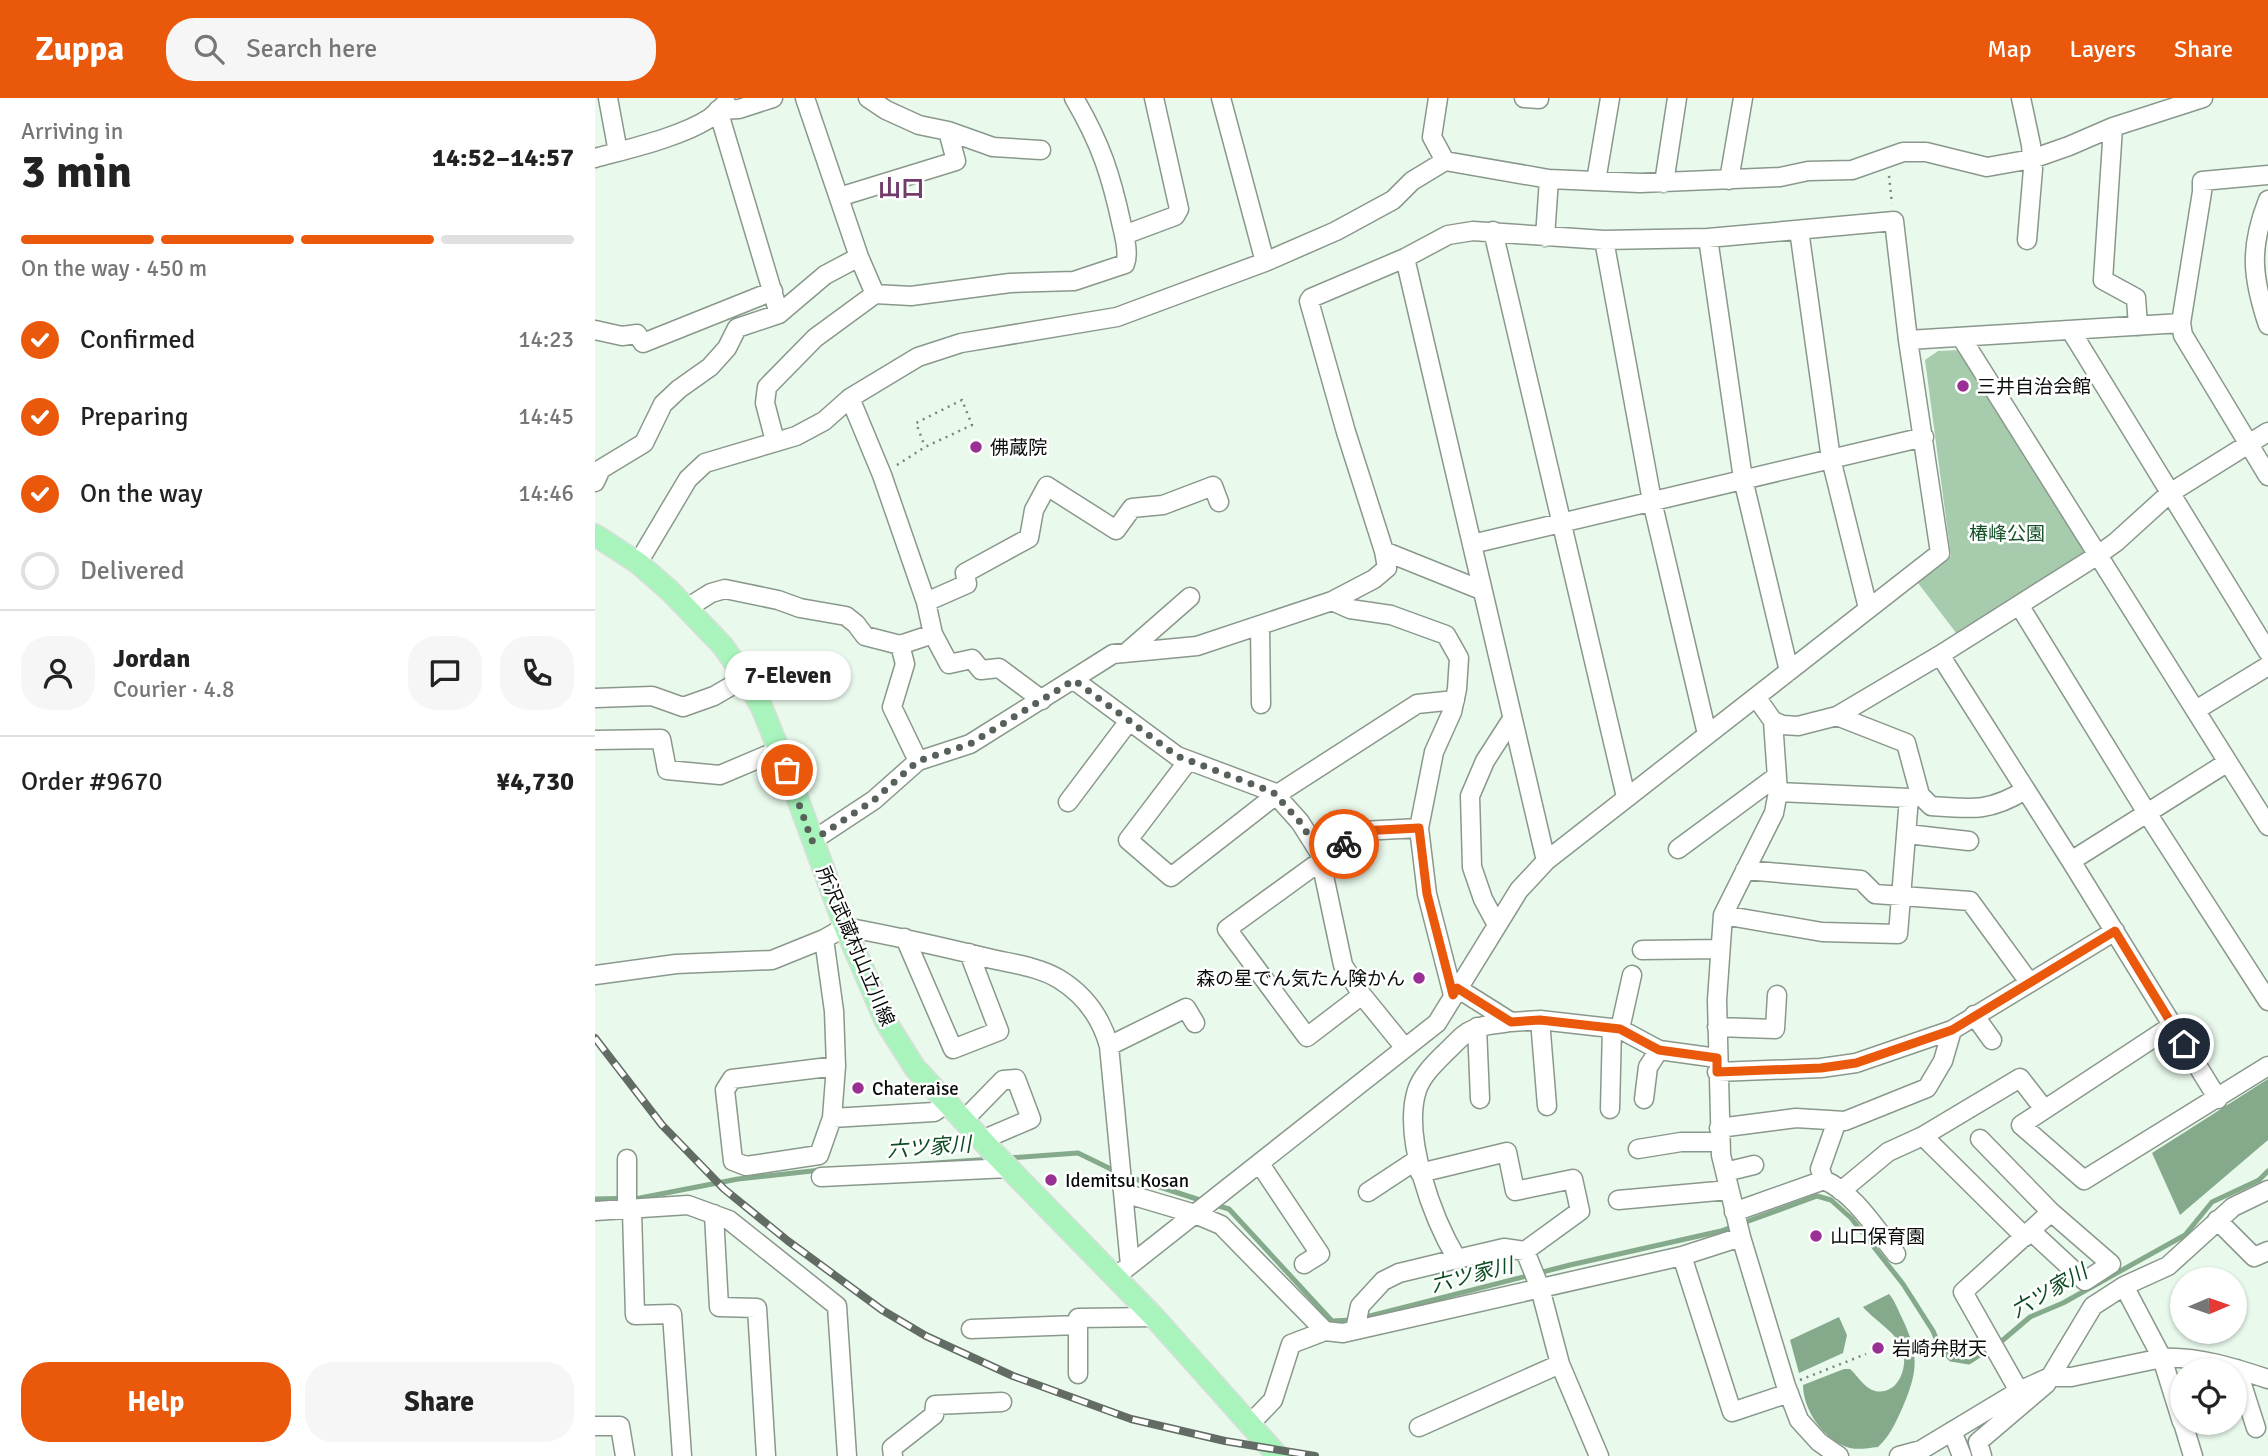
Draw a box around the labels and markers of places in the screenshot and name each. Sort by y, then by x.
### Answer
place label: 三井自治会館 [1977,375,2091,399]
marker: 三井自治会館 [1955,378,1971,394]
place label: 佛蔵院 [990,436,1047,460]
marker: 佛蔵院 [968,439,984,455]
callout: 7-Eleven [724,651,850,700]
pin [757,740,817,800]
place label: 森の星でん気たん険かん [1196,967,1405,991]
marker: 森の星でん気たん険かん [1411,970,1427,986]
pin [2154,1014,2214,1074]
place label: Chateraise [872,1077,959,1101]
marker: Chateraise [850,1080,866,1096]
place label: Idemitsu Kosan [1065,1169,1189,1193]
marker: Idemitsu Kosan [1043,1172,1059,1188]
place label: 山口保育園 [1830,1225,1925,1249]
marker: 山口保育園 [1808,1228,1824,1244]
place label: 岩崎弁財天 [1892,1337,1987,1361]
marker: 岩崎弁財天 [1870,1340,1886,1356]

